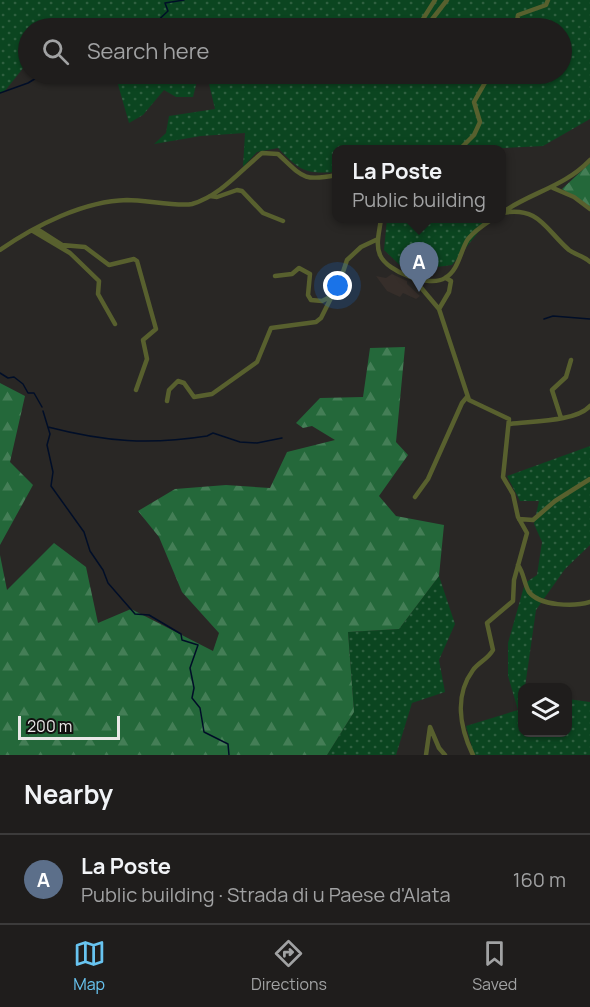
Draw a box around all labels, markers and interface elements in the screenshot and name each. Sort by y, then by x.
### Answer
search box [18,18,572,84]
icon: search [39,35,72,68]
text: Search here [87,36,209,66]
popup [332,145,506,223]
text: La Poste [352,156,442,186]
text: Public building [352,186,486,213]
pin: A [400,242,438,292]
your location [323,271,352,300]
map controls [518,683,572,737]
button: layers [518,683,572,737]
scale bar [18,713,120,740]
text: 200 m [27,715,72,737]
text: Nearby [24,776,113,812]
text: La Poste [81,851,171,881]
text: A [37,866,50,893]
text: 160 m [513,866,566,893]
text: Public building · Strada di u Paese d'Alata [81,881,451,908]
tab: Map [73,937,106,995]
tab: Directions [251,937,327,995]
tab: Saved [472,937,517,995]

